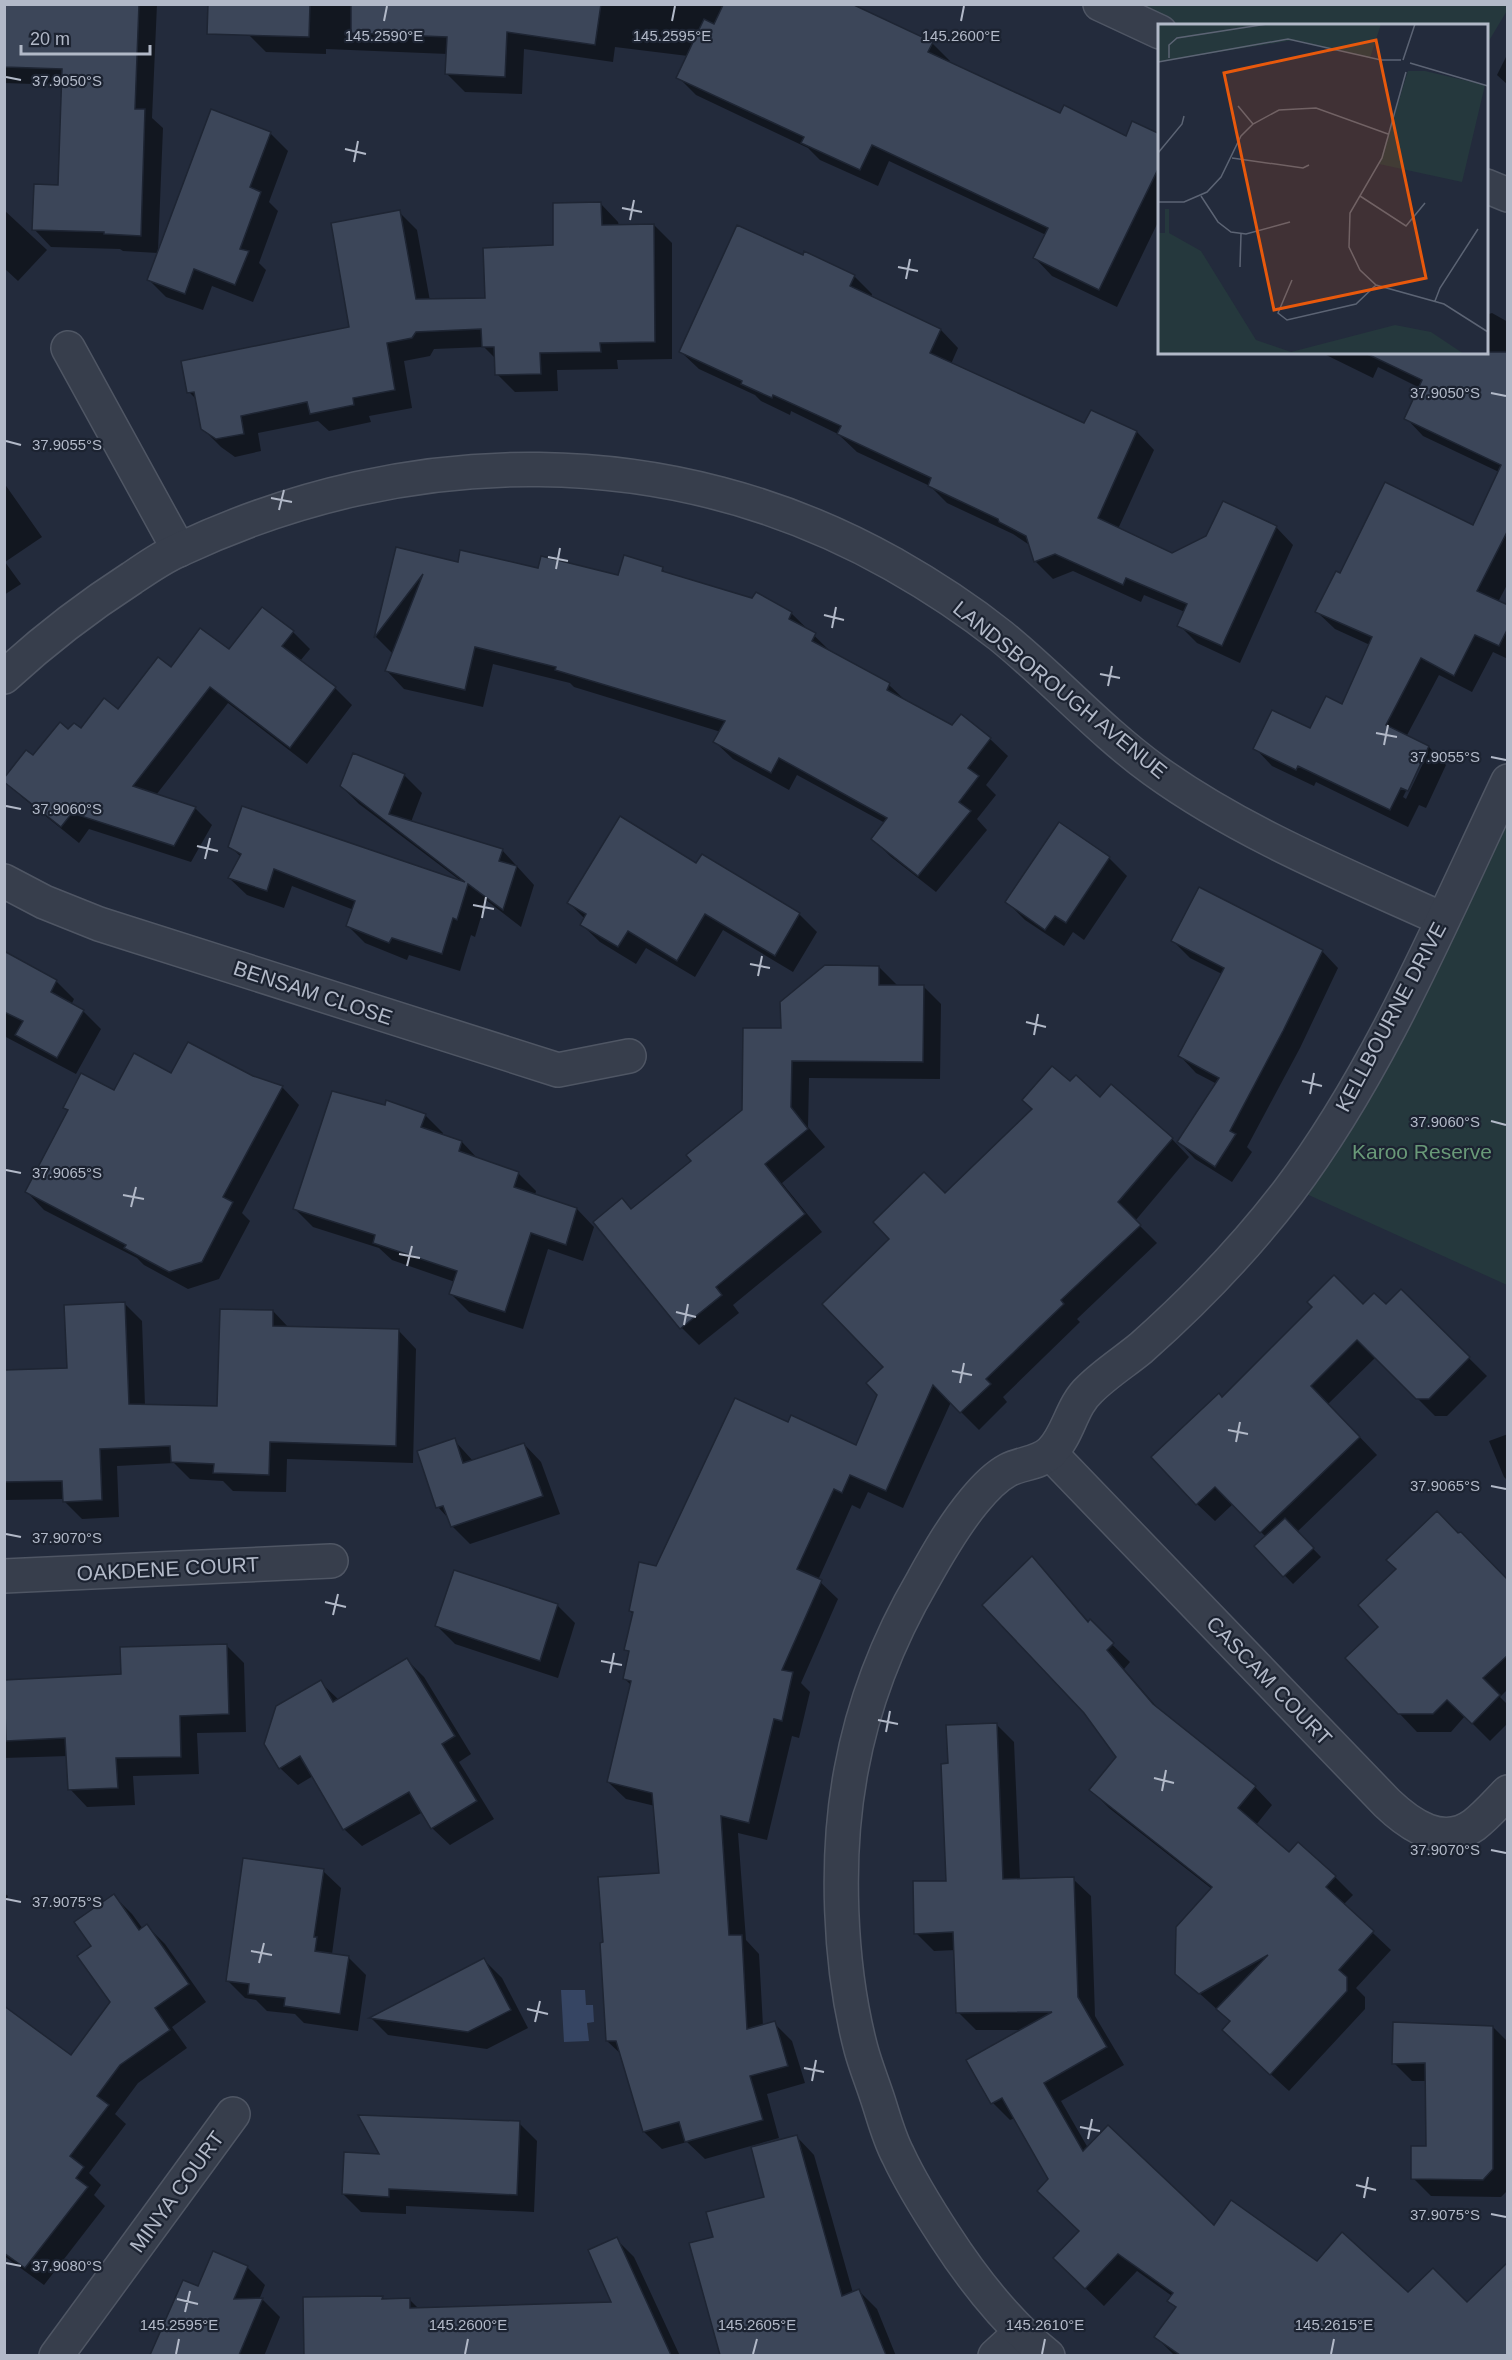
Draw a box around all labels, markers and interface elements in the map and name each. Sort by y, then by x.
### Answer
scale bar [21,18,150,56]
inset map [1158,24,1488,354]
text: 145.2590°E [345,27,423,44]
text: 145.2595°E [633,27,711,44]
text: 145.2600°E [922,27,1000,44]
text: 20 m [30,29,70,49]
text: 37.9050°S [32,72,102,89]
text: 37.9050°S [1410,384,1480,401]
text: 37.9055°S [32,436,102,453]
street label: LANDSBOROUGH AVENUE [949,596,1172,783]
text: 37.9055°S [1410,748,1480,765]
text: 37.9060°S [32,800,102,817]
street label: KELLBOURNE DRIVE [1331,918,1450,1115]
street label: BENSAM CLOSE [231,956,396,1029]
text: 37.9060°S [1410,1113,1480,1130]
park label: Karoo Reserve [1352,1140,1492,1163]
text: 37.9065°S [32,1164,102,1181]
text: 37.9065°S [1410,1477,1480,1494]
text: 37.9070°S [32,1529,102,1546]
street label: OAKDENE COURT [76,1552,260,1585]
street label: CASCAM COURT [1202,1612,1337,1750]
text: 37.9070°S [1410,1841,1480,1858]
text: 37.9075°S [32,1893,102,1910]
street label: MINYA COURT [125,2127,228,2257]
text: 37.9075°S [1410,2206,1480,2223]
text: 37.9080°S [32,2257,102,2274]
text: 145.2595°E [140,2316,218,2333]
text: 145.2600°E [429,2316,507,2333]
text: 145.2605°E [718,2316,796,2333]
text: 145.2610°E [1006,2316,1084,2333]
text: 145.2615°E [1295,2316,1373,2333]

